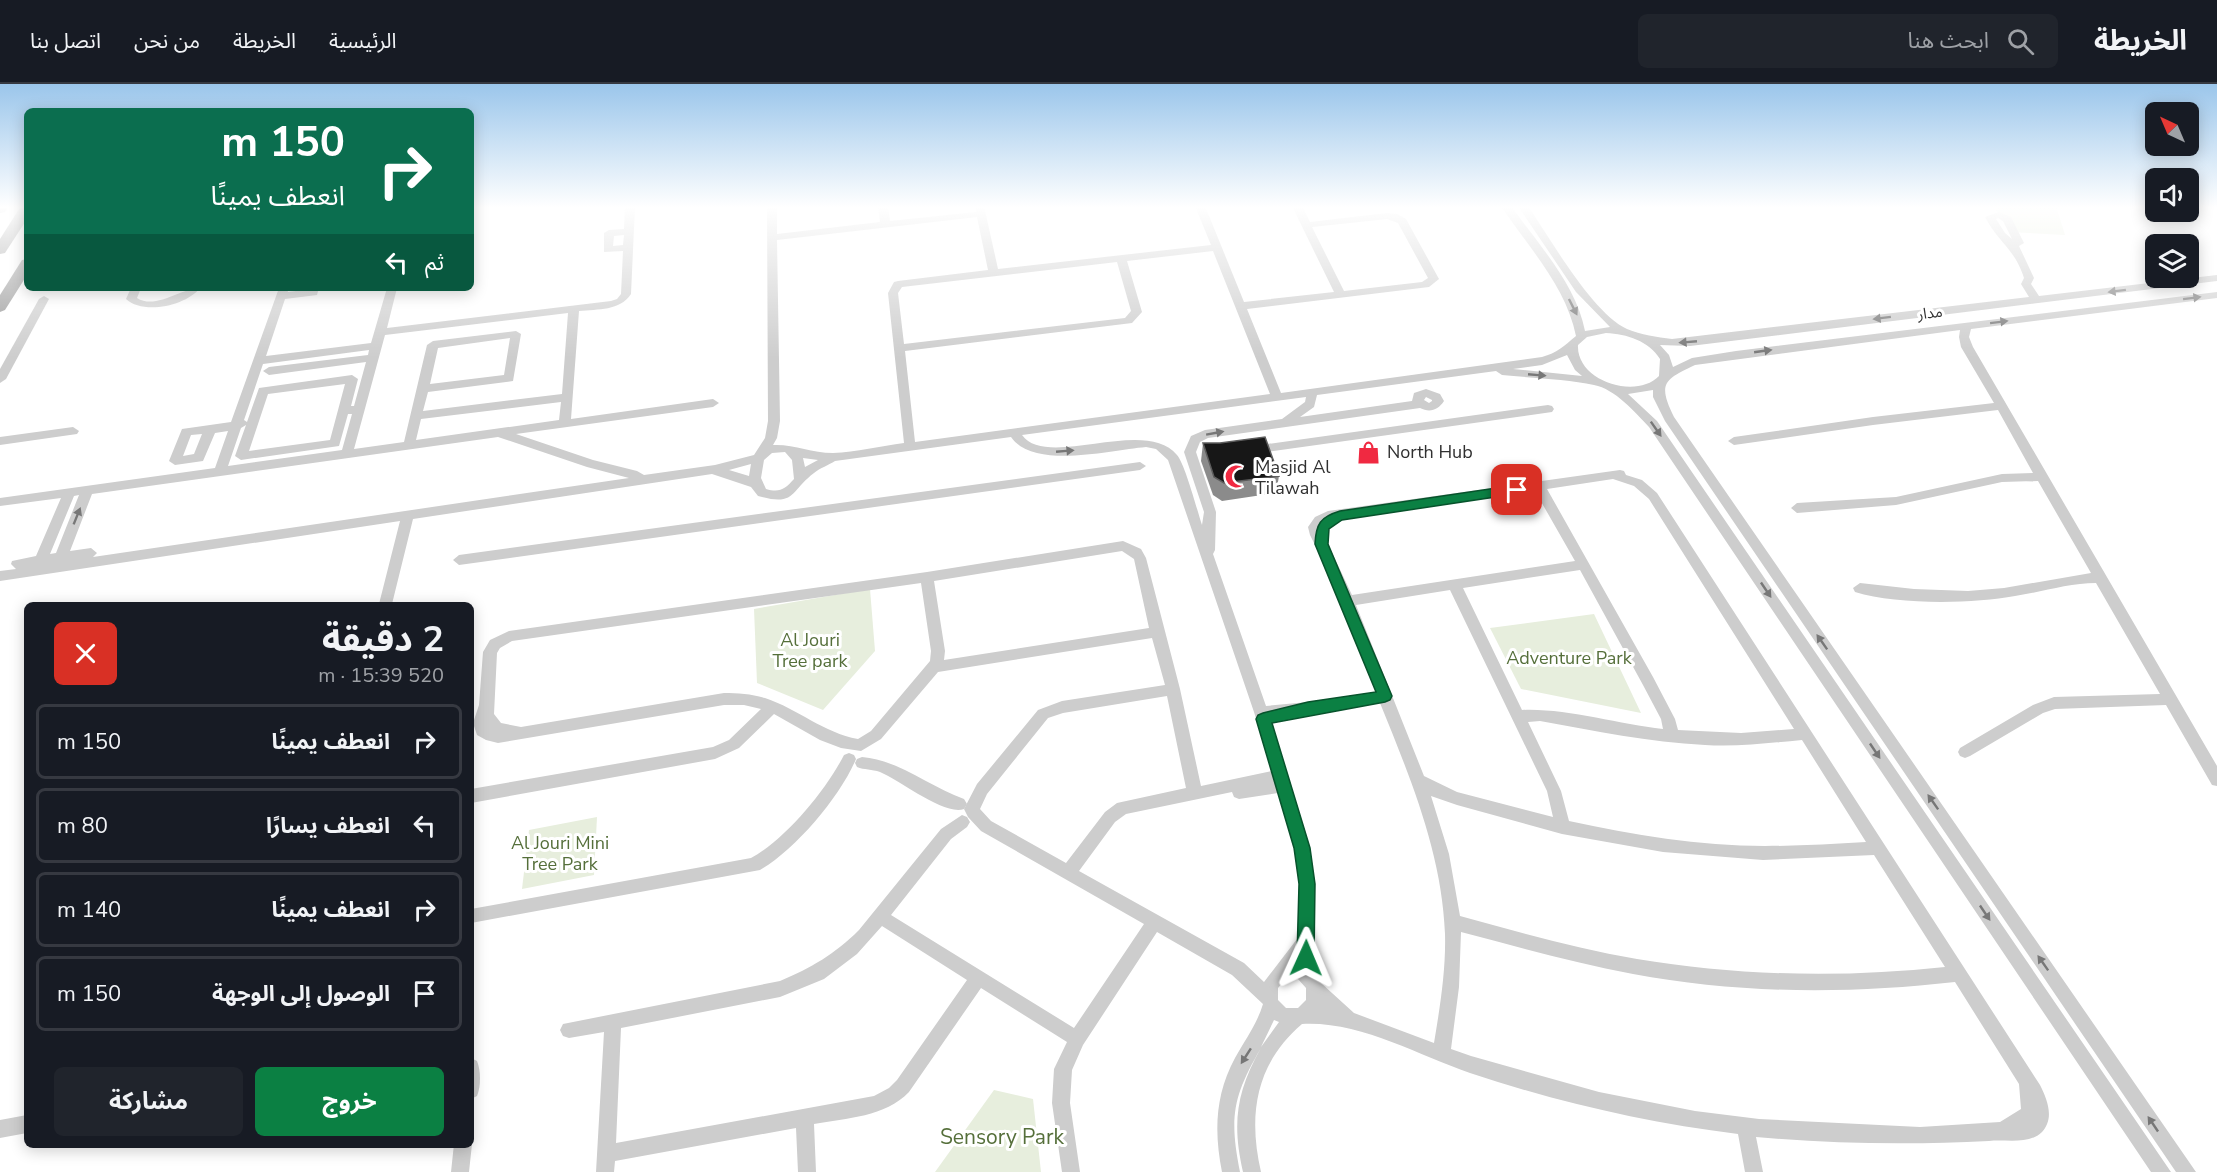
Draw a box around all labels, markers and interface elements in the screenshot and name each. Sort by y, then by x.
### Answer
search box [1638,14,2058,68]
text: الخريطة [2094,22,2187,60]
icon: search [2004,25,2037,58]
text: ابحث هنا [1908,26,1989,56]
text: اتصل بنا [30,27,101,55]
text: من نحن [134,27,200,55]
text: الخريطة [233,27,296,55]
text: الرئيسية [329,27,396,55]
north arrow [2145,102,2199,156]
map controls [2145,102,2199,288]
text: 150 m [221,114,345,171]
icon: right [366,132,444,210]
button: sound [2145,168,2199,222]
text: انعطف يمينًا [211,178,345,215]
button: layers [2145,234,2199,288]
icon: left [380,246,413,279]
text: ثم [425,248,444,278]
one-way arrow [2108,286,2127,295]
one-way arrow [2183,293,2202,303]
one-way arrow [1568,299,1578,316]
street label: مدار [1915,302,1944,325]
one-way arrow [1872,314,1891,323]
one-way arrow [1989,317,2008,326]
one-way arrow [1679,337,1698,347]
one-way arrow [1754,347,1773,356]
one-way arrow [1528,370,1547,380]
one-way arrow [1650,421,1661,437]
one-way arrow [1206,428,1225,437]
shop icon: North Hub [1356,439,1382,465]
place label: North Hub [1387,440,1473,464]
one-way arrow [1055,446,1074,456]
place label: Masjid Al Tilawah [1255,455,1331,500]
mosque icon: Masjid Al Tilawah [1224,464,1250,490]
pin [1491,464,1542,515]
icon: arrive [1500,473,1533,506]
one-way arrow [72,506,82,524]
one-way arrow [1760,582,1771,598]
text: 2 دقيقة [322,615,444,664]
button: close [54,622,117,685]
park label: Al Jouri Tree park [772,628,849,673]
one-way arrow [1816,634,1828,650]
park label: Adventure Park [1506,646,1633,670]
text: 520 m · 15:39 [318,662,444,689]
icon: right [408,725,441,758]
text: 150 m [57,727,121,757]
text: انعطف يمينًا [272,727,390,757]
one-way arrow [1870,743,1881,760]
one-way arrow [1927,795,1939,811]
icon: left [408,809,441,842]
text: 80 m [57,811,108,841]
text: انعطف يسارًا [266,811,390,841]
park label: Al Jouri Mini Tree Park [511,831,609,876]
icon: right [408,893,441,926]
text: 140 m [57,895,121,925]
text: انعطف يمينًا [272,895,390,925]
one-way arrow [1979,904,1991,920]
position arrow [1274,926,1338,990]
one-way arrow [2038,955,2049,971]
icon: arrive [408,977,441,1010]
text: 150 m [57,979,121,1009]
text: الوصول إلى الوجهة [212,979,390,1009]
one-way arrow [1241,1048,1252,1065]
button: مشاركة [54,1067,243,1136]
button: خروج [255,1067,444,1136]
one-way arrow [2148,1115,2159,1132]
park label: Sensory Park [940,1123,1065,1151]

